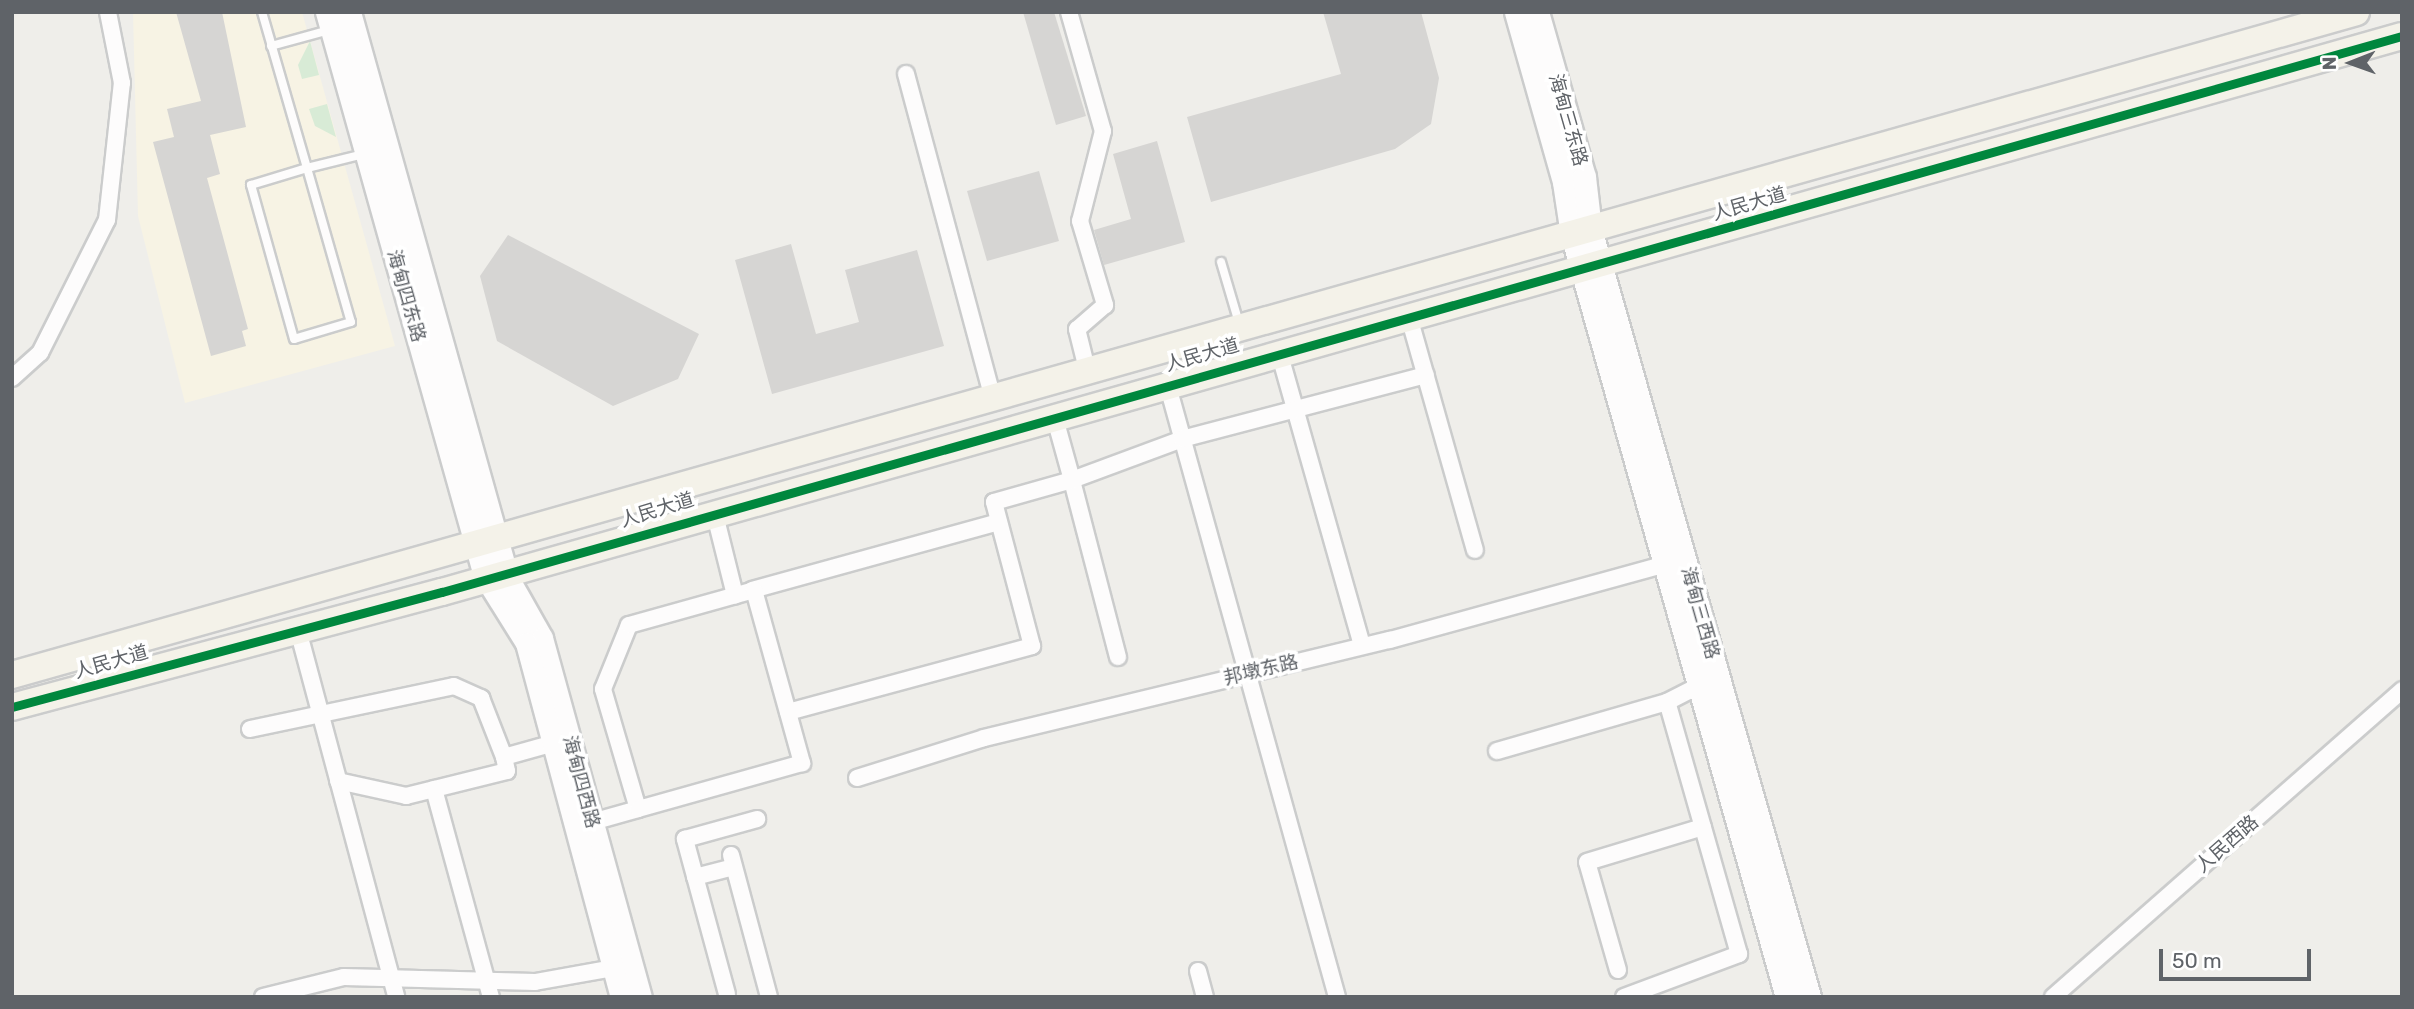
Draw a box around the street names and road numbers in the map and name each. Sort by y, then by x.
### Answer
street label: 海甸三东路 [1544,71,1592,169]
street label: 人民大道 [1709,183,1789,225]
street label: 海甸四东路 [382,247,430,345]
street label: 人民大道 [1162,334,1242,376]
street label: 人民大道 [617,488,697,532]
street label: 海甸三西路 [1676,564,1724,662]
street label: 人民大道 [71,641,151,683]
street label: 邦墩东路 [1221,650,1301,690]
street label: 海甸四西路 [558,733,604,831]
street label: 人民西路 [2191,810,2263,878]

